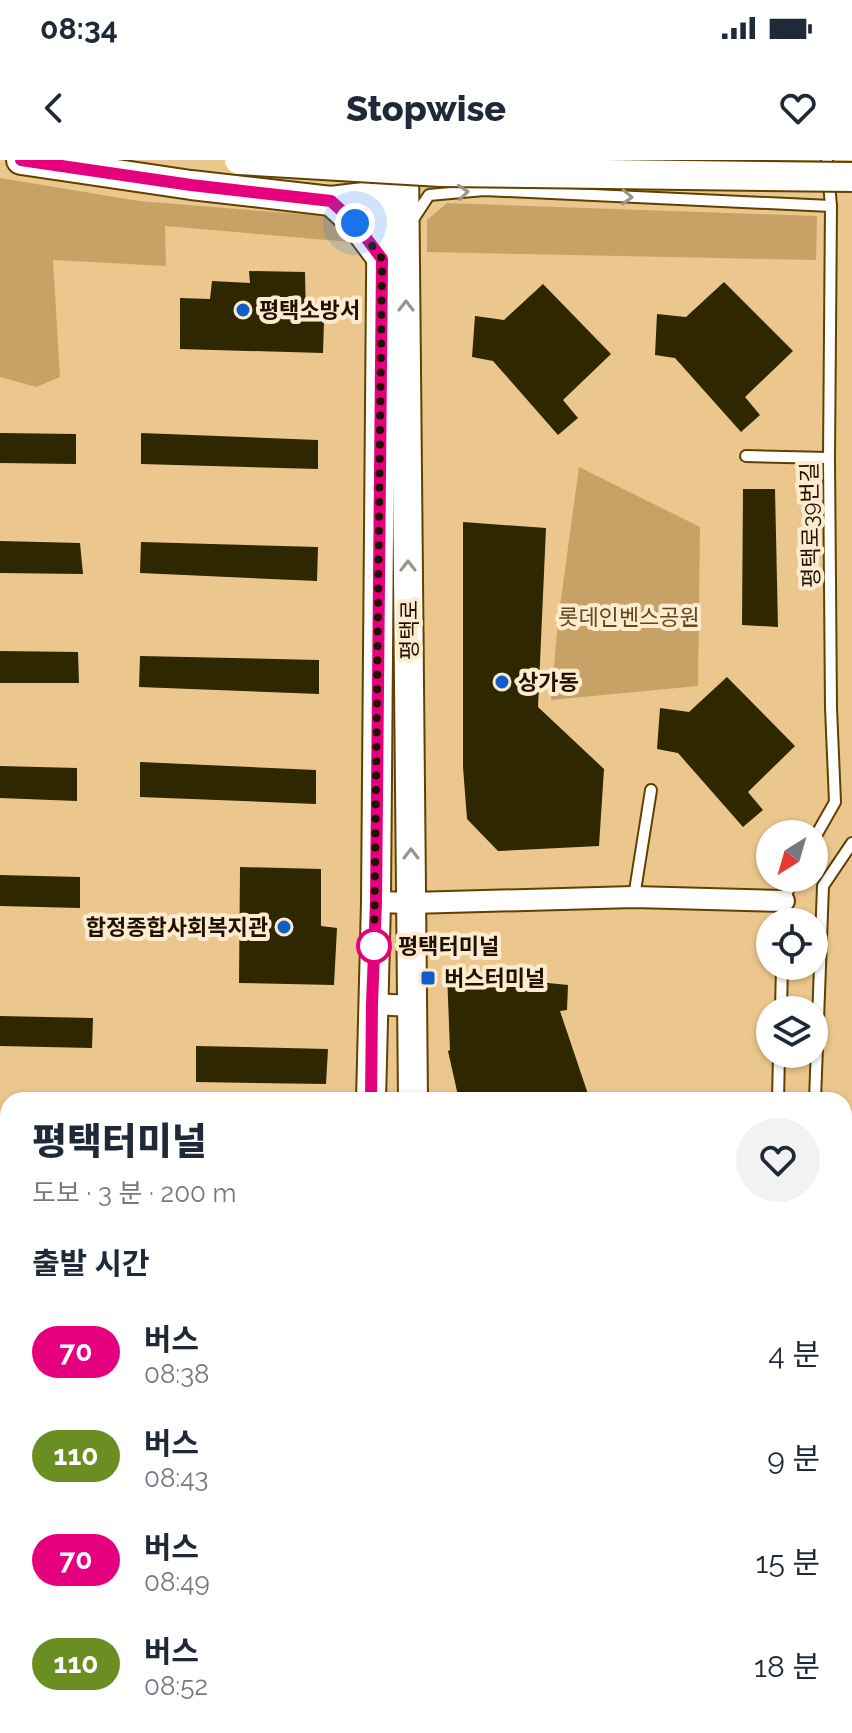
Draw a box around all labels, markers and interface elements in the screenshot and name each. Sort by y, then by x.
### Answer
text: 08:34 [40,11,118,46]
icon: back [32,86,76,130]
icon: heart [776,86,820,130]
text: Stopwise [346,87,506,129]
one-way arrow [457,183,470,200]
one-way arrow [621,189,634,206]
your location [335,203,375,243]
place label: 평택소방서 [259,297,360,323]
one-way arrow [397,299,415,312]
marker: 평택소방서 [234,301,252,319]
street label: 평택로39번길 [796,462,824,588]
one-way arrow [399,559,417,572]
street label: 평택로 [396,600,422,660]
park label: 롯데인벤스공원 [558,604,700,630]
place label: 상가동 [518,669,579,695]
marker: 상가동 [493,673,511,691]
north arrow [756,820,828,892]
map controls [756,820,828,1068]
one-way arrow [402,847,419,860]
button: locate [756,908,828,980]
place label: 합정종합사회복지관 [86,914,268,940]
marker: 합정종합사회복지관 [275,918,293,936]
marker: 평택터미널 [357,929,391,963]
place label: 평택터미널 [398,933,499,959]
place label: 버스터미널 [444,965,545,991]
marker: 버스터미널 [419,969,437,987]
button: layers [756,996,828,1068]
button: heart [736,1118,820,1202]
text: 평택터미널 [32,1119,207,1164]
text: 도보 · 3 분 · 200 m [32,1178,237,1208]
text: 출발 시간 [32,1246,150,1281]
text: 버스 [144,1322,199,1357]
text: 70 [60,1335,92,1368]
text: 4 분 [768,1337,820,1372]
text: 08:38 [144,1359,210,1389]
text: 버스 [144,1426,199,1461]
text: 110 [54,1439,98,1472]
text: 9 분 [767,1441,820,1476]
text: 08:43 [144,1463,208,1493]
text: 버스 [144,1530,199,1565]
text: 70 [60,1543,92,1576]
text: 15 분 [756,1545,820,1580]
text: 08:49 [144,1567,210,1597]
text: 버스 [144,1634,199,1669]
text: 110 [54,1647,98,1680]
text: 18 분 [754,1649,820,1684]
text: 08:52 [144,1671,208,1701]

